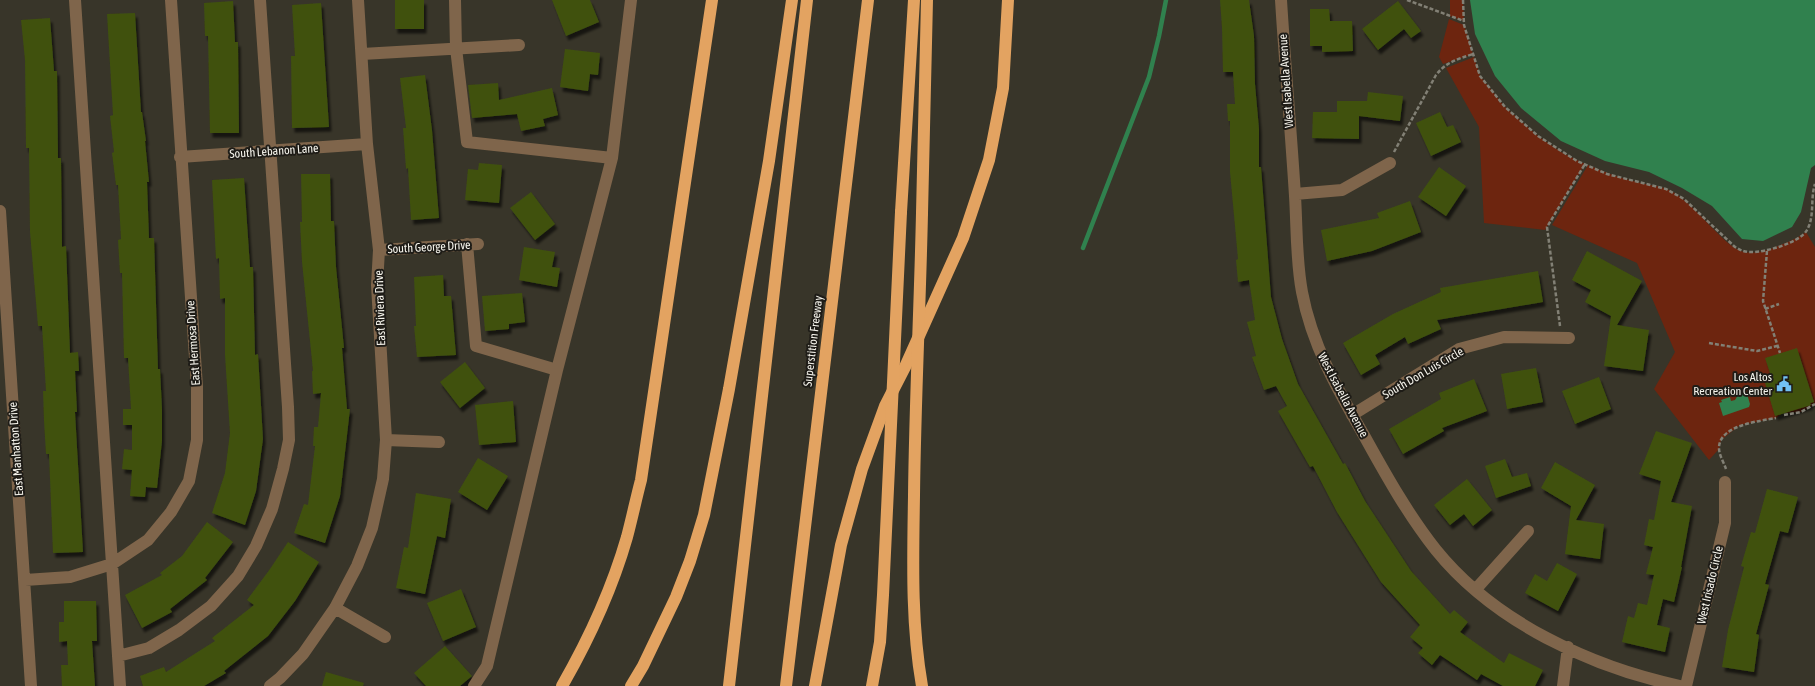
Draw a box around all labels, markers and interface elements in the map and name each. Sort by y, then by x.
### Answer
street label: West Isabella Avenue [1276,34,1296,128]
street label: South Lebanon Lane [229,141,319,161]
street label: South George Drive [387,238,471,256]
street label: East Riviera Drive [372,270,388,346]
street label: Superstition Freeway [800,295,826,387]
street label: East Hermosa Drive [183,300,203,386]
street label: South Don Luis Circle [1380,344,1466,402]
street label: West Isabella Avenue [1315,350,1371,440]
place label: Los Altos Recreation Center [1693,370,1772,398]
public building icon: Los Altos Recreation Center [1775,375,1793,393]
street label: East Manhatton Drive [6,402,26,496]
street label: West Irisado Circle [1694,544,1726,626]

